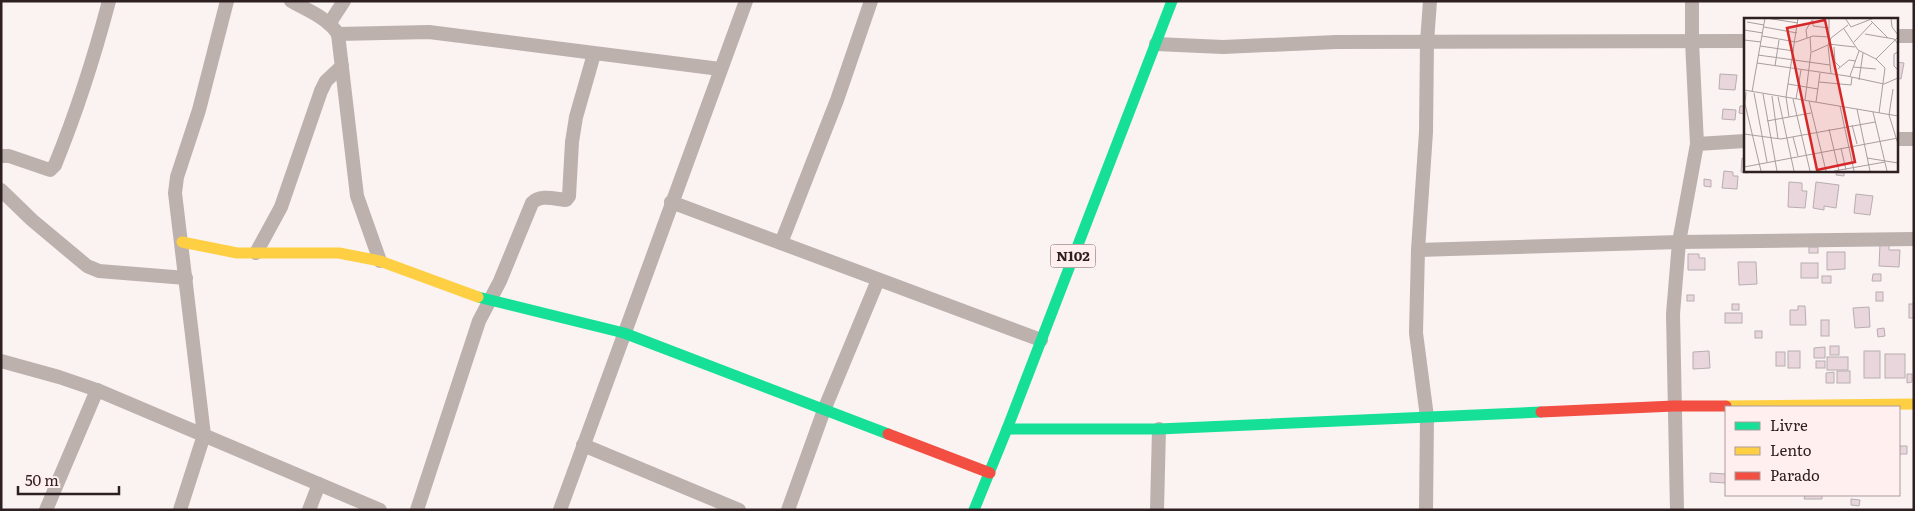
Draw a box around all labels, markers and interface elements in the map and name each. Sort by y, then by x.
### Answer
inset map [1744,18,1898,171]
road number: N102 [1050,245,1096,268]
legend [1725,406,1900,496]
text: Livre [1770,413,1808,436]
text: Lento [1770,438,1812,461]
text: Parado [1770,463,1820,486]
scale bar [18,464,119,496]
text: 50 m [25,468,59,491]

